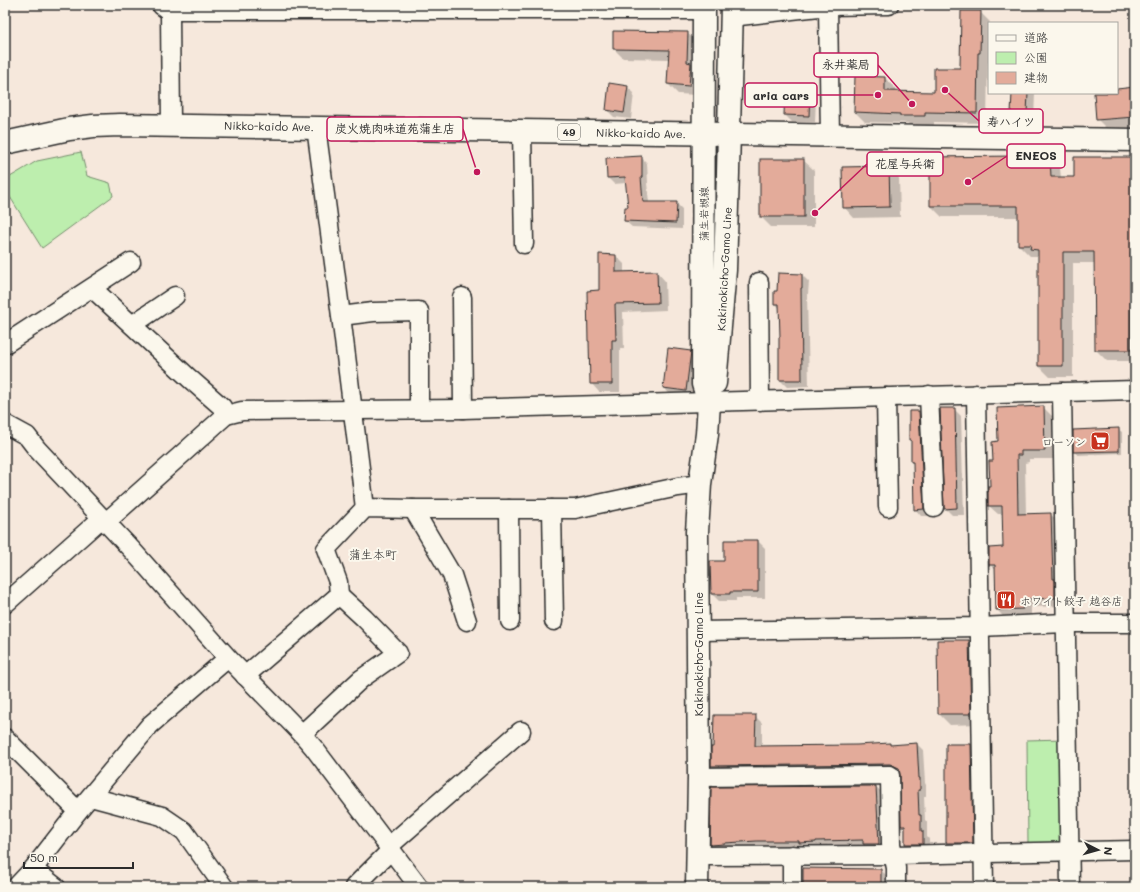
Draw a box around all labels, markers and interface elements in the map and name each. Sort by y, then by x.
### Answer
legend [988,22,1118,94]
text: 道路 [1024,29,1048,45]
text: 公園 [1024,49,1048,65]
callout: 永井薬局 [814,53,878,77]
text: 永井薬局 [822,56,870,72]
text: 建物 [1024,69,1048,85]
callout: aria cars [745,83,817,107]
text: aria cars [753,87,809,103]
callout: 寿ハイツ [979,109,1043,133]
text: 寿ハイツ [987,113,1035,129]
callout: 炭火焼肉味道苑蒲生店 [327,117,463,141]
street label: Nikko-kaido Ave. [224,118,314,134]
text: 炭火焼肉味道苑蒲生店 [335,120,455,136]
road number: 49 [558,124,580,140]
street label: Nikko-kaido Ave. [596,125,686,141]
callout: ENEOS [1007,144,1065,168]
text: ENEOS [1015,147,1057,163]
callout: 花屋与兵衛 [867,152,943,176]
text: 花屋与兵衛 [875,155,935,171]
street label: 蒲生岩槻線 [696,187,711,242]
street label: Kakinokicho-Gamo Line [713,206,735,331]
supermarket icon: ローソン [1089,430,1111,452]
place label: ローソン [1042,434,1086,449]
district label: 蒲生本町 [349,546,397,562]
restaurant icon: ホワイト餃子 越谷店 [995,589,1017,611]
street label: Kakinokicho-Gamo Line [691,592,706,716]
place label: ホワイト餃子 越谷店 [1020,593,1123,608]
north arrow [1078,830,1118,870]
scale bar [24,844,133,870]
text: N [1101,846,1116,856]
text: 50 m [30,849,58,865]

